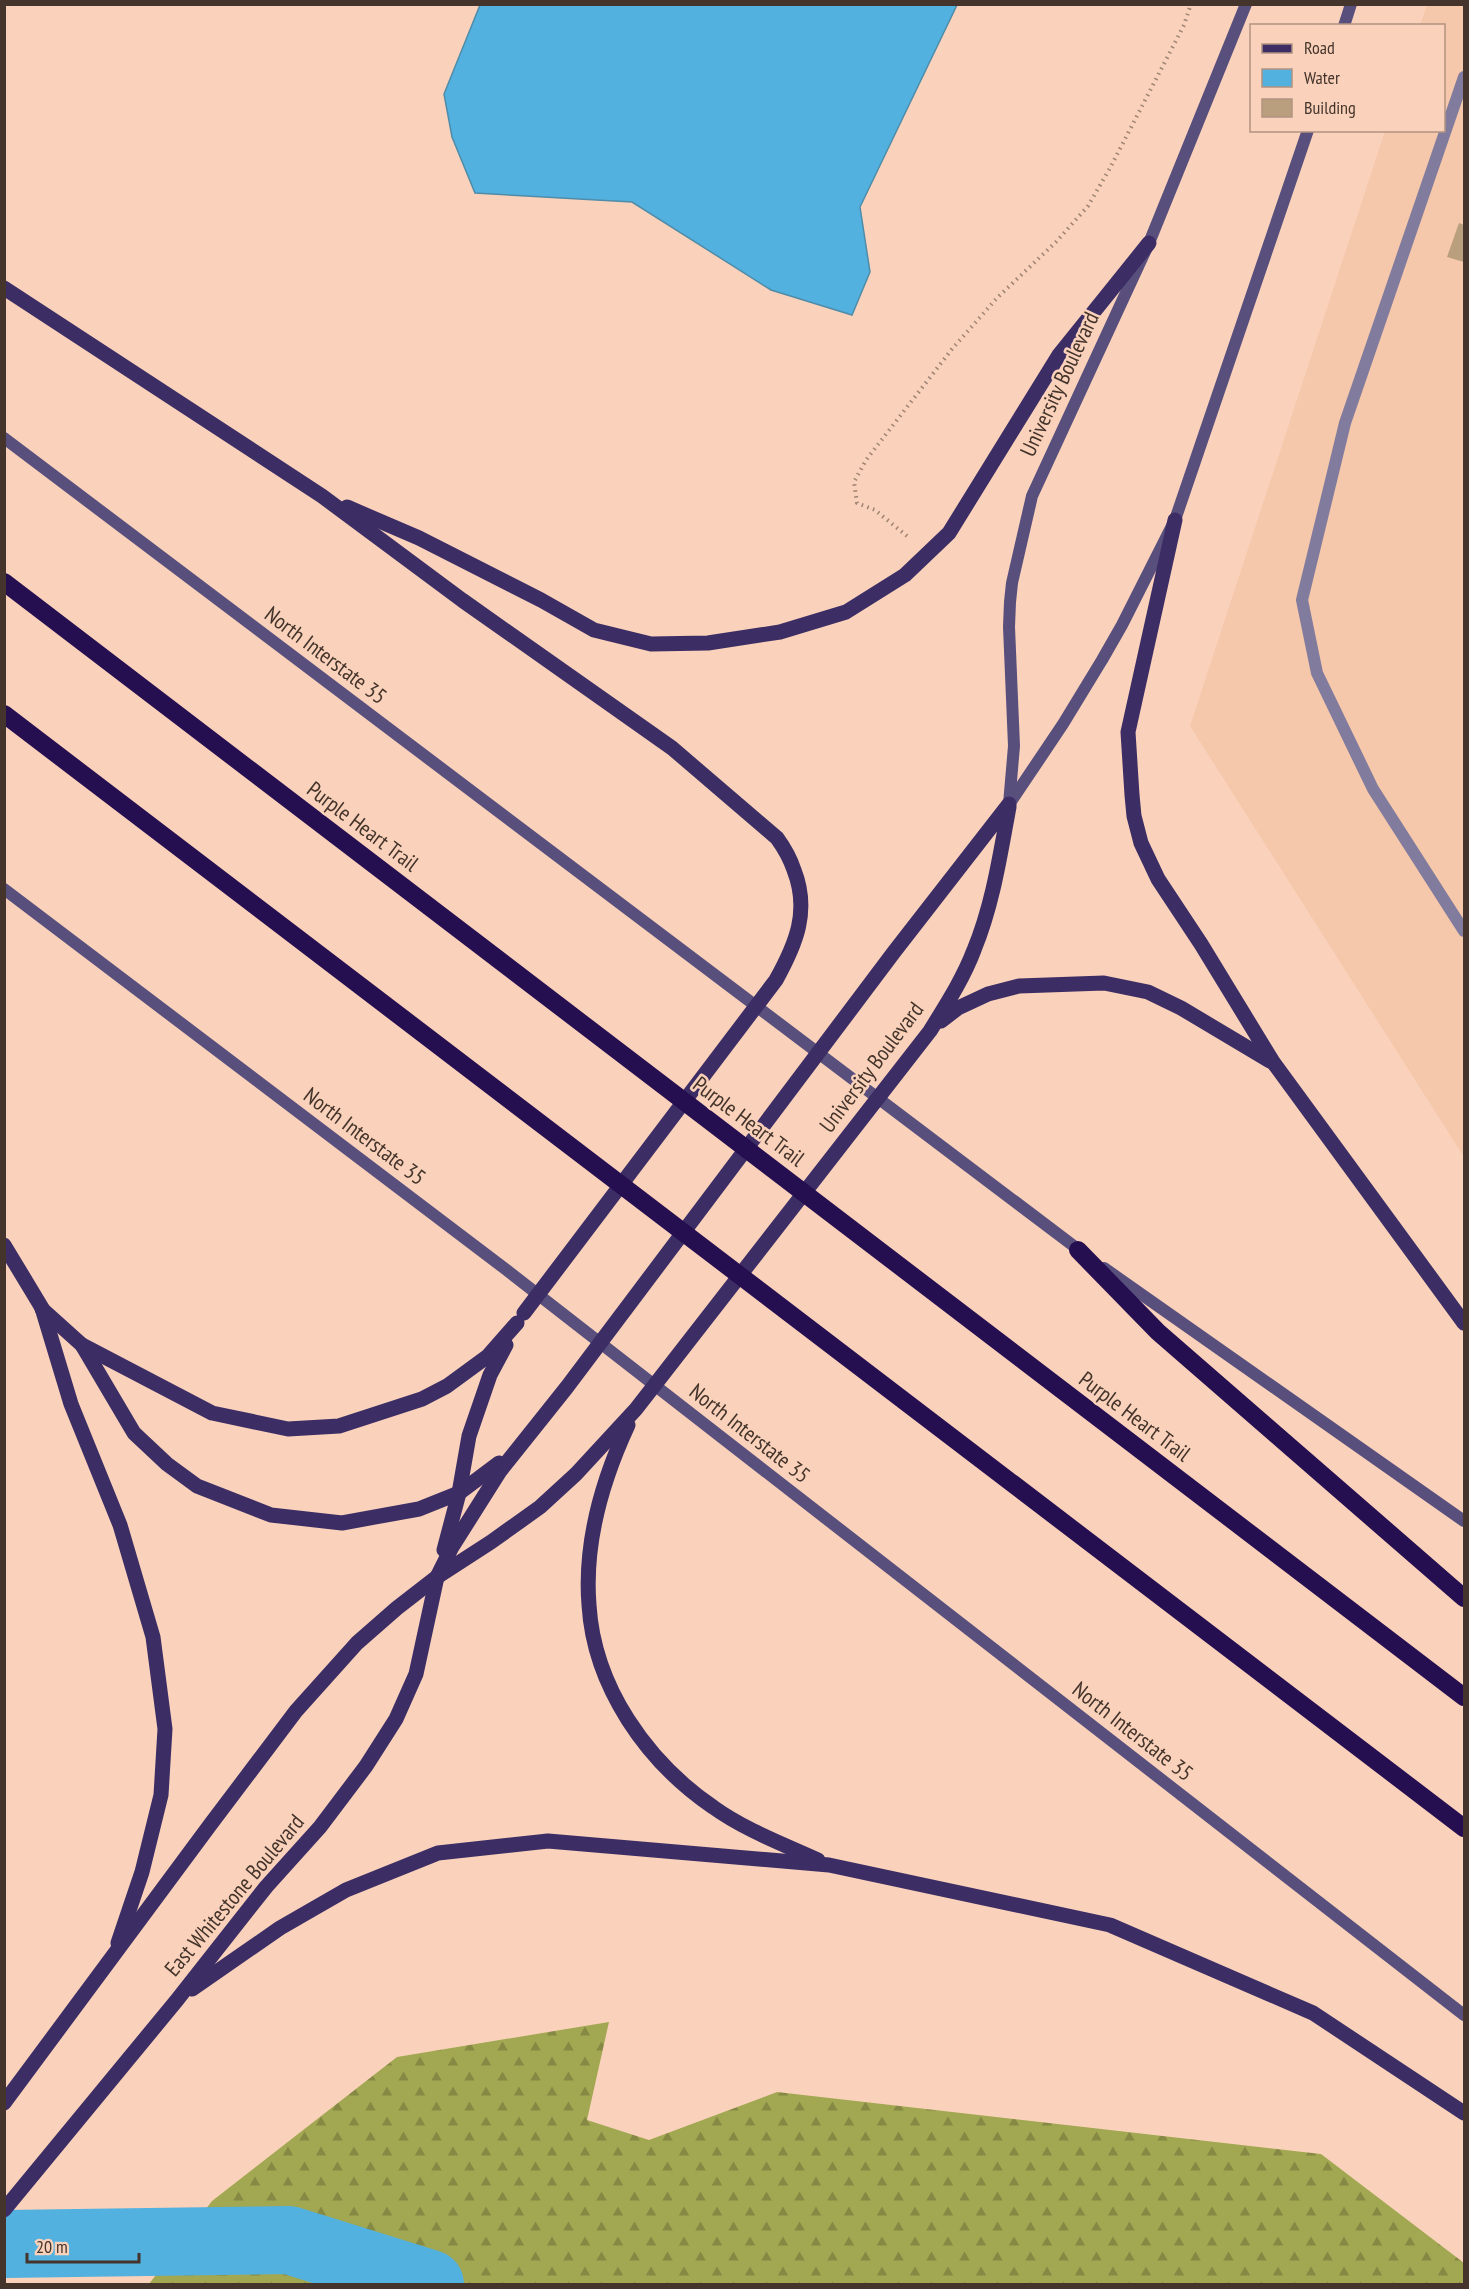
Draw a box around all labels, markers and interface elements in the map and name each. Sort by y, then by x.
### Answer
legend [1250,24,1445,132]
text: Road [1304,36,1335,59]
text: Water [1304,66,1340,89]
text: Building [1304,96,1356,119]
street label: University Boulevard [1013,307,1105,461]
street label: North Interstate 35 [259,600,393,710]
street label: Purple Heart Trail [302,775,425,878]
street label: University Boulevard [813,996,929,1138]
street label: Purple Heart Trail [688,1070,811,1173]
street label: North Interstate 35 [298,1081,432,1191]
street label: Purple Heart Trail [1074,1365,1197,1468]
street label: North Interstate 35 [684,1377,816,1489]
street label: North Interstate 35 [1067,1675,1199,1787]
street label: East Whitestone Boulevard [158,1808,310,1982]
scale bar [27,2226,140,2264]
text: 20 m [36,2235,68,2258]

